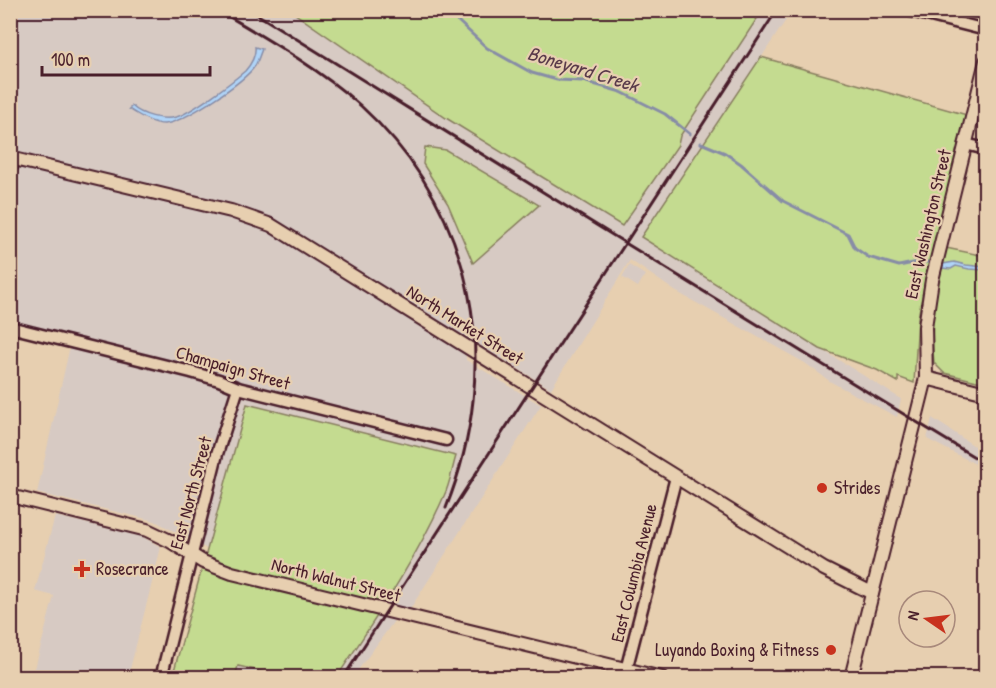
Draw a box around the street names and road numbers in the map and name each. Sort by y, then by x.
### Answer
street label: East Washington Street [898,146,957,301]
street label: North Market Street [402,279,529,371]
street label: Champaign Street [173,339,294,396]
street label: East North Street [163,433,218,552]
street label: East Columbia Avenue [604,501,663,645]
street label: North Walnut Street [269,551,404,608]

